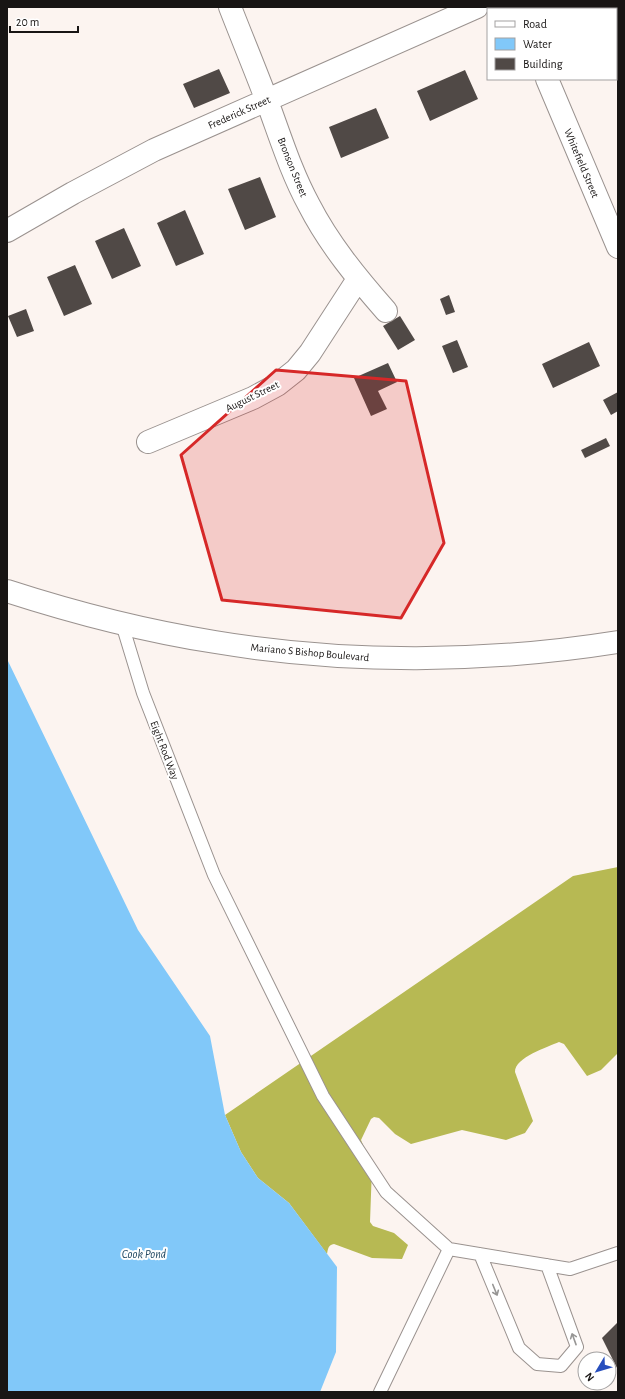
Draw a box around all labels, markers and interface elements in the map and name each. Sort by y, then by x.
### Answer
scale bar [10,8,78,34]
legend [487,8,617,80]
text: 20 m [16,16,39,28]
text: Road [523,18,547,30]
text: Water [523,38,552,50]
text: Building [523,58,563,70]
street label: Frederick Street [206,94,272,131]
street label: Whitefield Street [562,127,601,200]
street label: Bronson Street [276,136,310,199]
street label: August Street [224,379,281,414]
street label: Mariano S Bishop Boulevard [250,642,370,663]
street label: Eight Rod Way [148,719,181,781]
water label: Cook Pond [122,1248,167,1260]
one-way arrow [492,1284,499,1296]
one-way arrow [570,1334,578,1346]
north arrow [577,1351,617,1391]
text: N [583,1370,596,1383]

